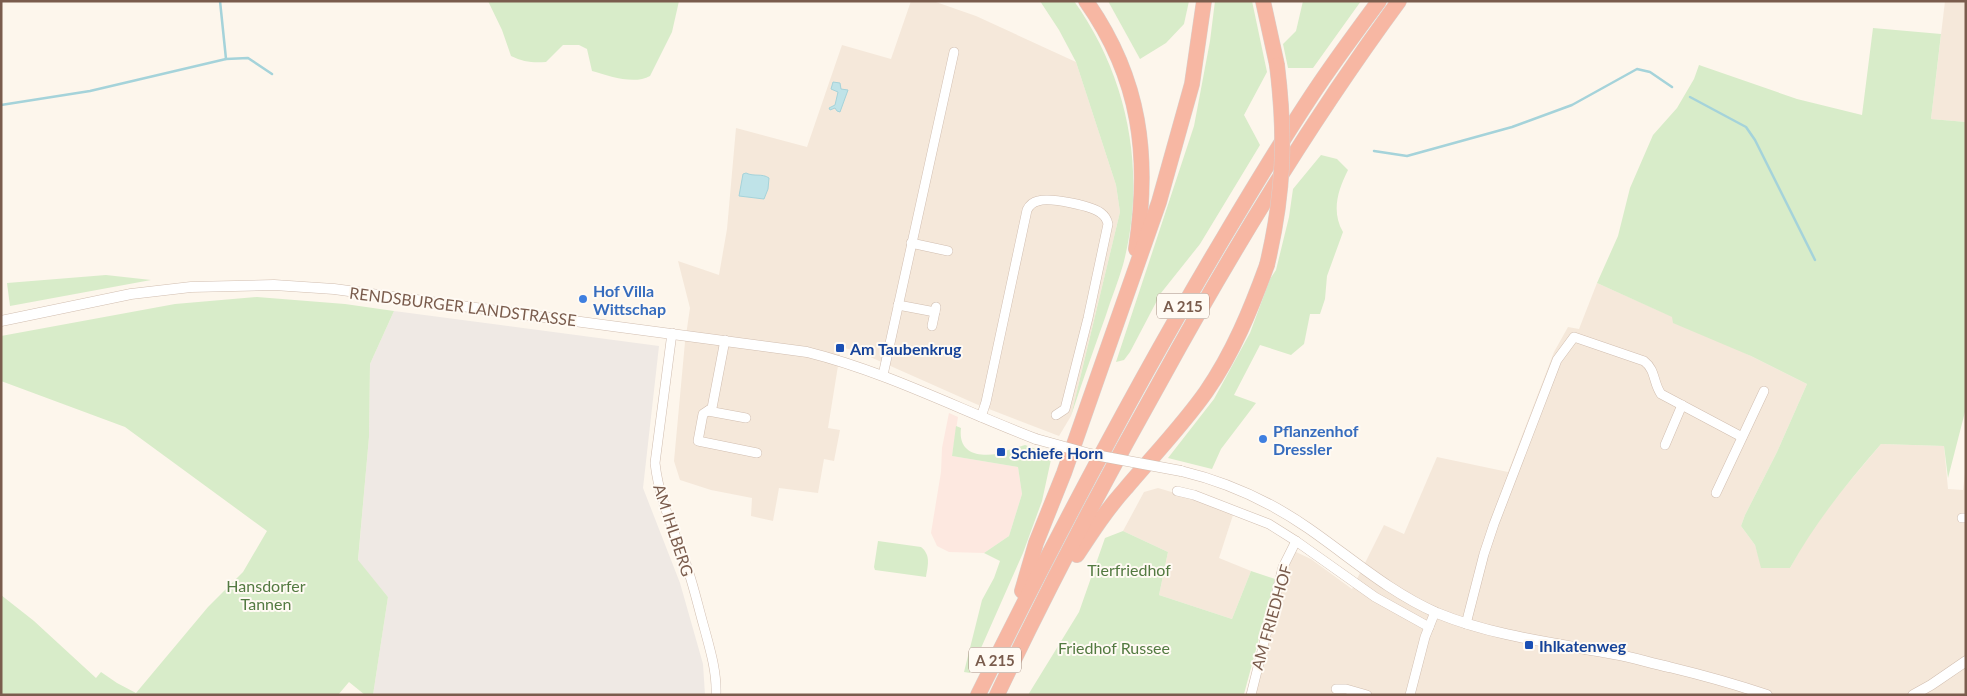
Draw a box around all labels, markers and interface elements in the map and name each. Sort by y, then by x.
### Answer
place label: Hof Villa Wittschap [593,281,666,318]
street label: RENDSBURGER LANDSTRASSE [348,283,578,329]
marker: Hof Villa Wittschap [577,293,589,305]
road number: A 215 [1157,294,1209,318]
place label: Am Taubenkrug [849,339,962,358]
marker: Am Taubenkrug [834,342,846,354]
place label: Pflanzenhof Dressler [1273,421,1359,458]
marker: Pflanzenhof Dressler [1257,433,1269,445]
place label: Schiefe Horn [1011,443,1103,462]
marker: Schiefe Horn [995,446,1007,458]
street label: AM IHLBERG [650,481,698,579]
park label: Tierfriedhof [1087,560,1171,579]
street label: AM FRIEDHOF [1247,562,1295,672]
park label: Hansdorfer Tannen [226,576,306,613]
place label: Ihlkatenweg [1539,636,1627,655]
park label: Friedhof Russee [1058,638,1170,657]
marker: Ihlkatenweg [1523,639,1535,651]
road number: A 215 [969,648,1021,672]

